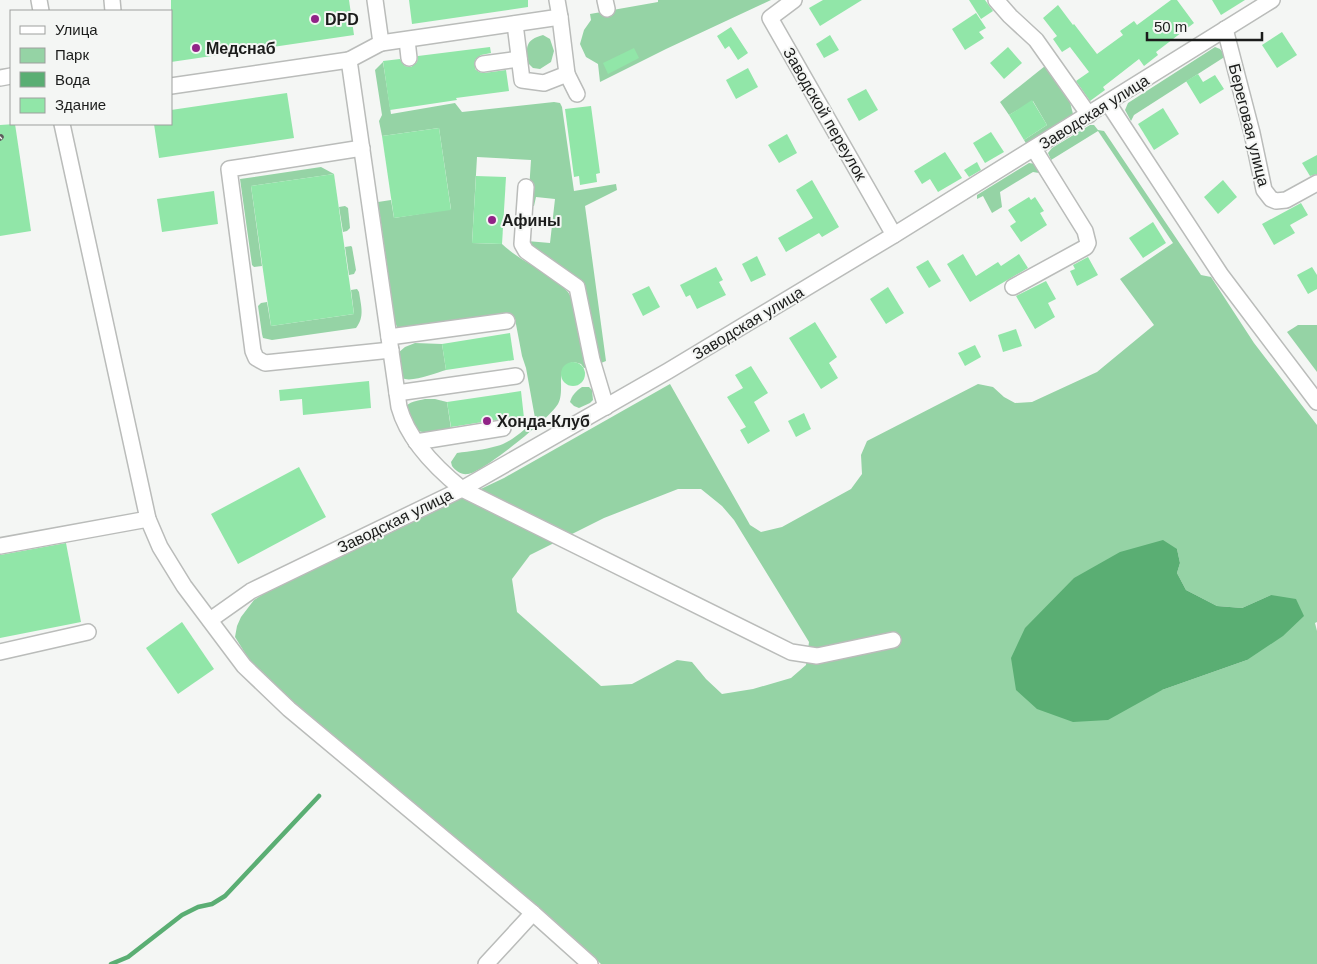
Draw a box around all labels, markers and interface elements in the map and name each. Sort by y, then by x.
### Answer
legend [10,10,172,125]
scale bar [1147,10,1262,42]
place label: DPD [325,11,359,28]
marker: DPD [309,13,321,25]
text: 50 m [1154,18,1187,35]
text: Улица [55,21,98,38]
place label: Медснаб [206,40,276,57]
marker: Медснаб [190,42,202,54]
street label: Заводской переулок [780,45,870,184]
text: Парк [55,46,89,63]
street label: Береговая улица [1226,62,1272,188]
text: Вода [55,71,91,88]
street label: Заводская улица [1036,71,1152,153]
text: Здание [55,96,106,113]
place label: Афины [502,212,561,229]
marker: Афины [486,214,498,226]
street label: Заводская улица [690,283,807,363]
place label: Хонда-Клуб [497,413,590,430]
marker: Хонда-Клуб [481,415,493,427]
street label: Заводская улица [335,486,455,556]

